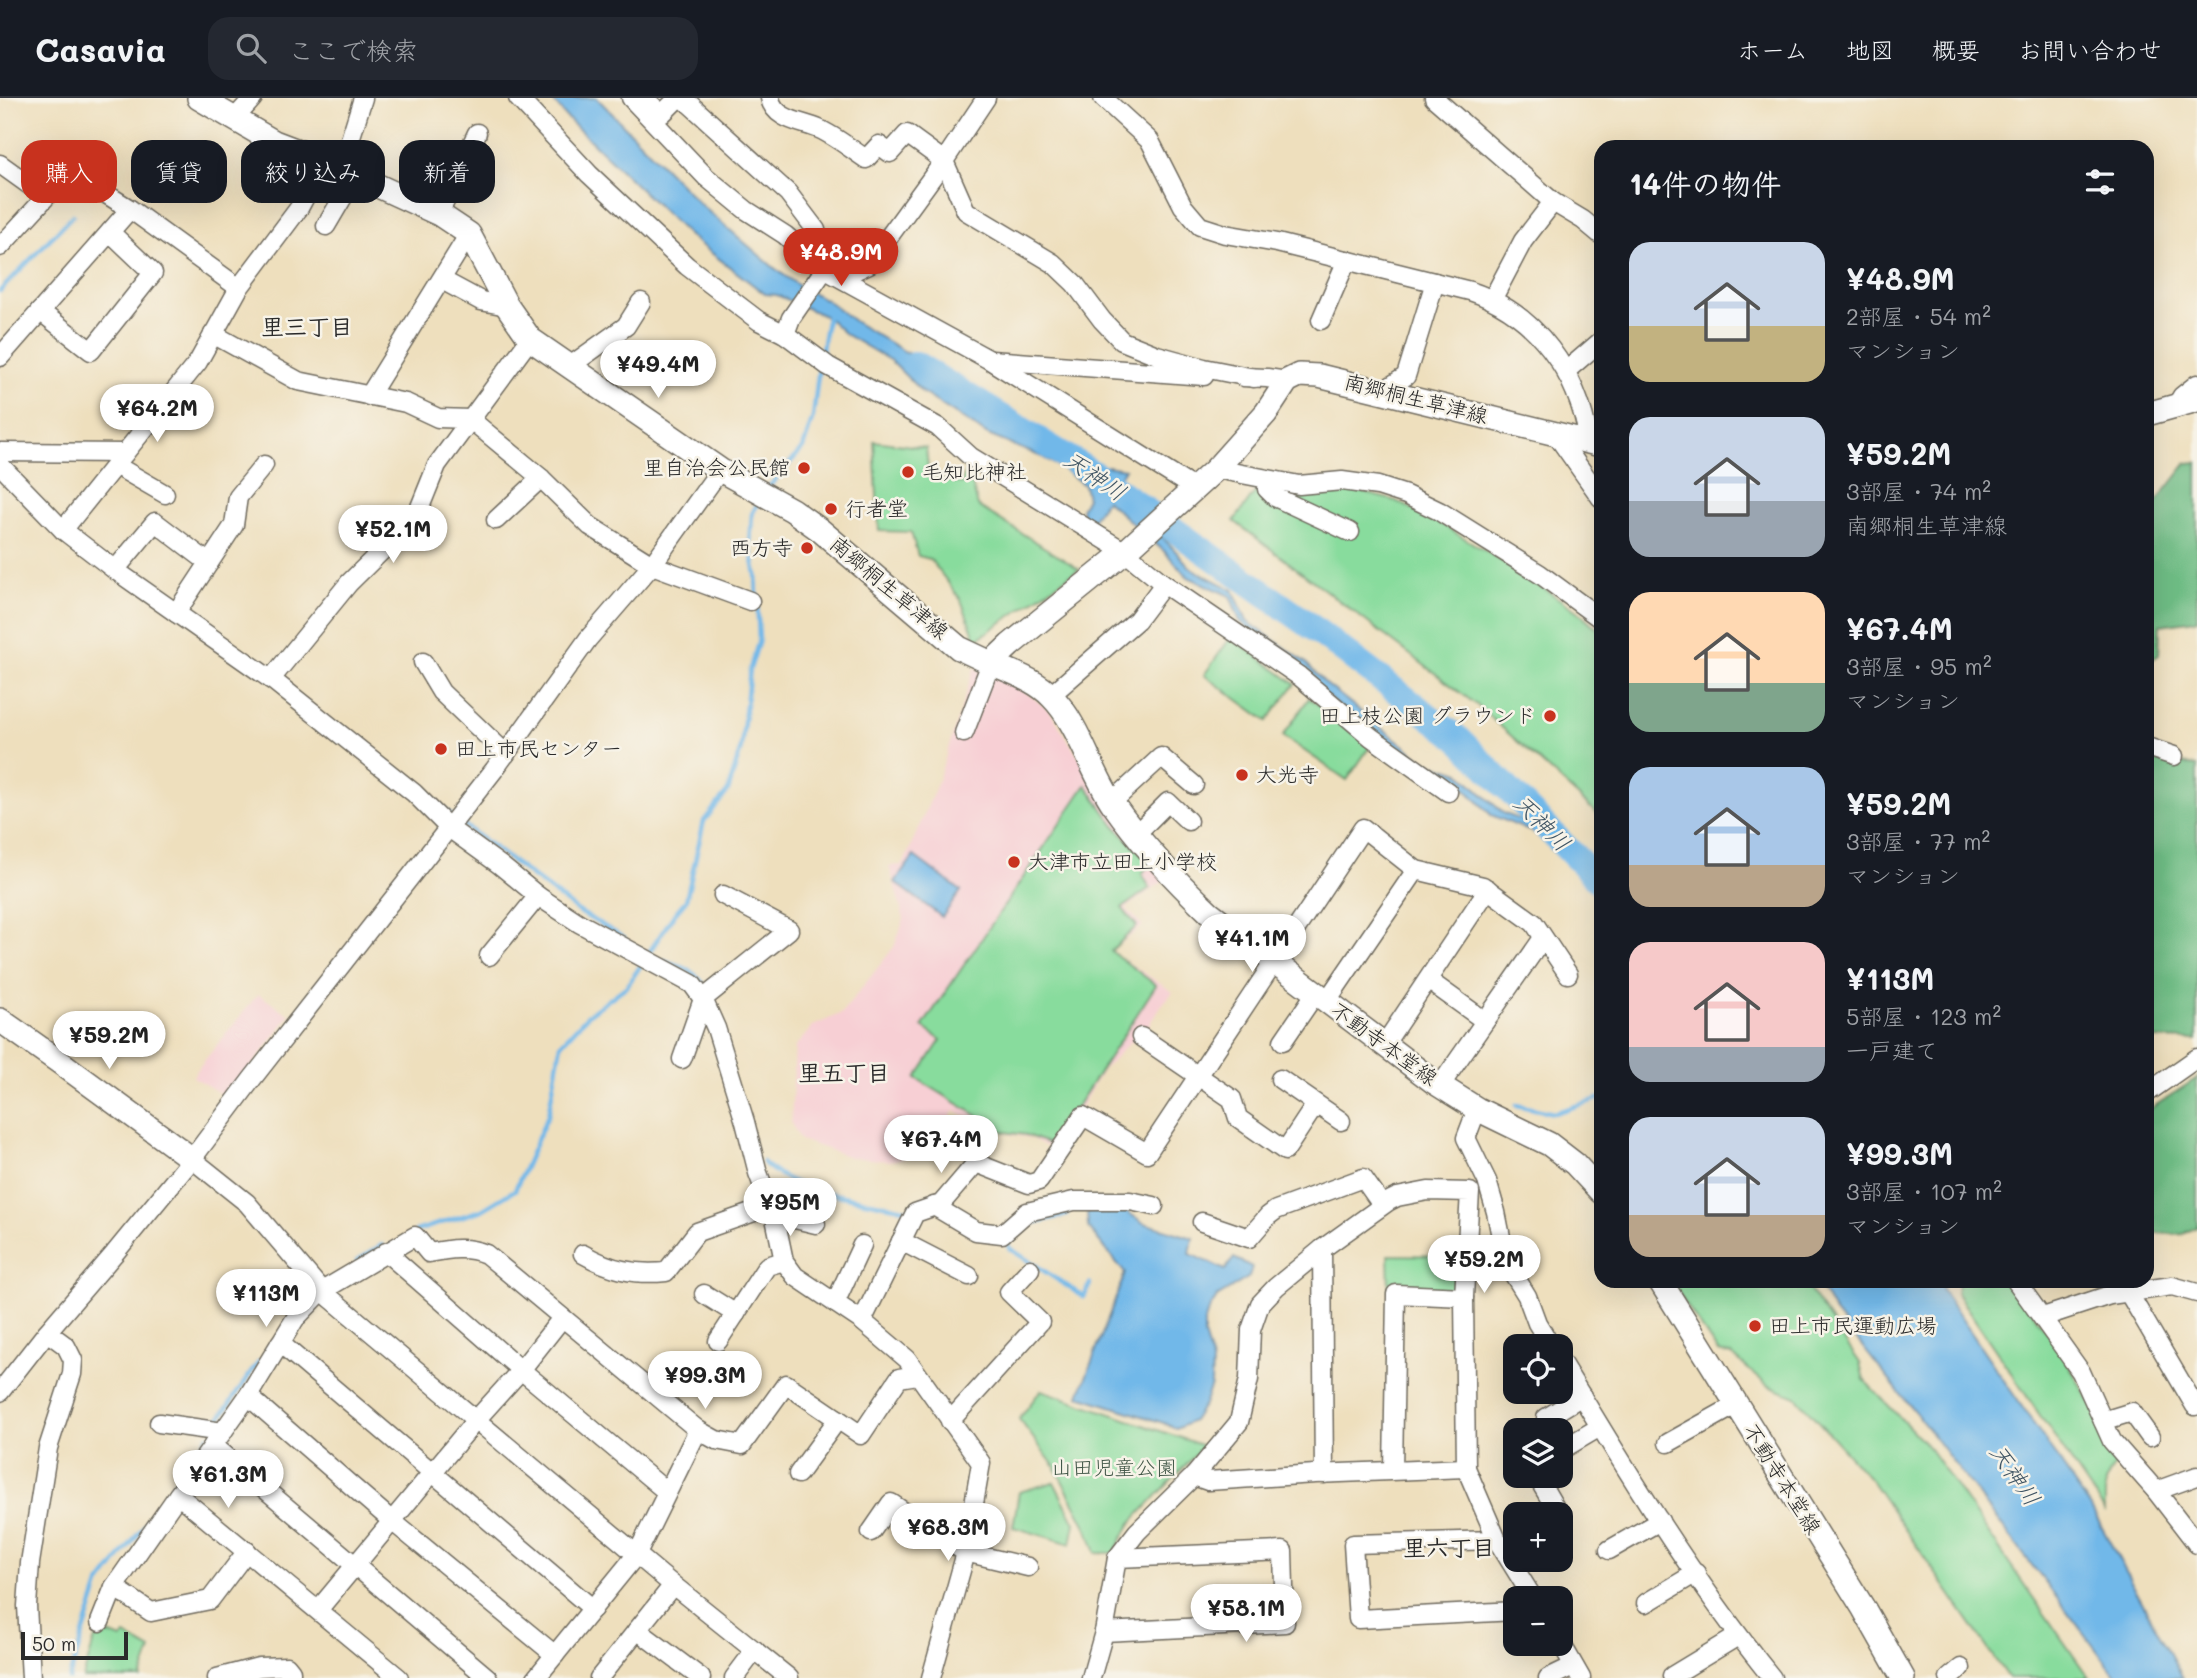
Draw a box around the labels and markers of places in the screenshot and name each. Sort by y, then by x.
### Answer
pin: ¥48.9M [784,228,898,288]
pin: ¥49.4M [601,341,715,400]
pin: ¥64.2M [100,384,214,444]
place label: 里自治会公民館 [643,453,790,480]
place label: 毛知比神社 [922,457,1027,484]
marker: 里自治会公民館 [796,460,812,476]
marker: 毛知比神社 [900,464,916,480]
place label: 行者堂 [845,494,908,521]
marker: 行者堂 [823,501,839,517]
pin: ¥52.1M [336,505,450,565]
place label: 西方寺 [730,533,793,560]
marker: 西方寺 [799,540,815,556]
place label: 田上枝公園 グラウンド [1319,701,1536,728]
marker: 田上枝公園 グラウンド [1542,708,1558,724]
place label: 田上市民センター [455,734,622,761]
marker: 田上市民センター [433,741,449,757]
place label: 大光寺 [1256,760,1319,787]
marker: 大光寺 [1234,767,1250,783]
place label: 大津市立田上小学校 [1028,847,1217,874]
marker: 大津市立田上小学校 [1006,854,1022,870]
pin: ¥41.1M [1195,914,1309,974]
pin: ¥59.2M [52,1012,166,1071]
pin: ¥67.4M [884,1116,998,1175]
pin: ¥95M [749,1178,831,1238]
pin: ¥59.2M [1427,1236,1541,1295]
pin: ¥113M [217,1270,315,1329]
place label: 田上市民運動広場 [1769,1311,1937,1338]
marker: 田上市民運動広場 [1747,1318,1763,1334]
pin: ¥99.3M [648,1352,762,1411]
pin: ¥61.3M [171,1450,285,1510]
pin: ¥68.3M [891,1504,1005,1563]
pin: ¥58.1M [1189,1584,1303,1644]

